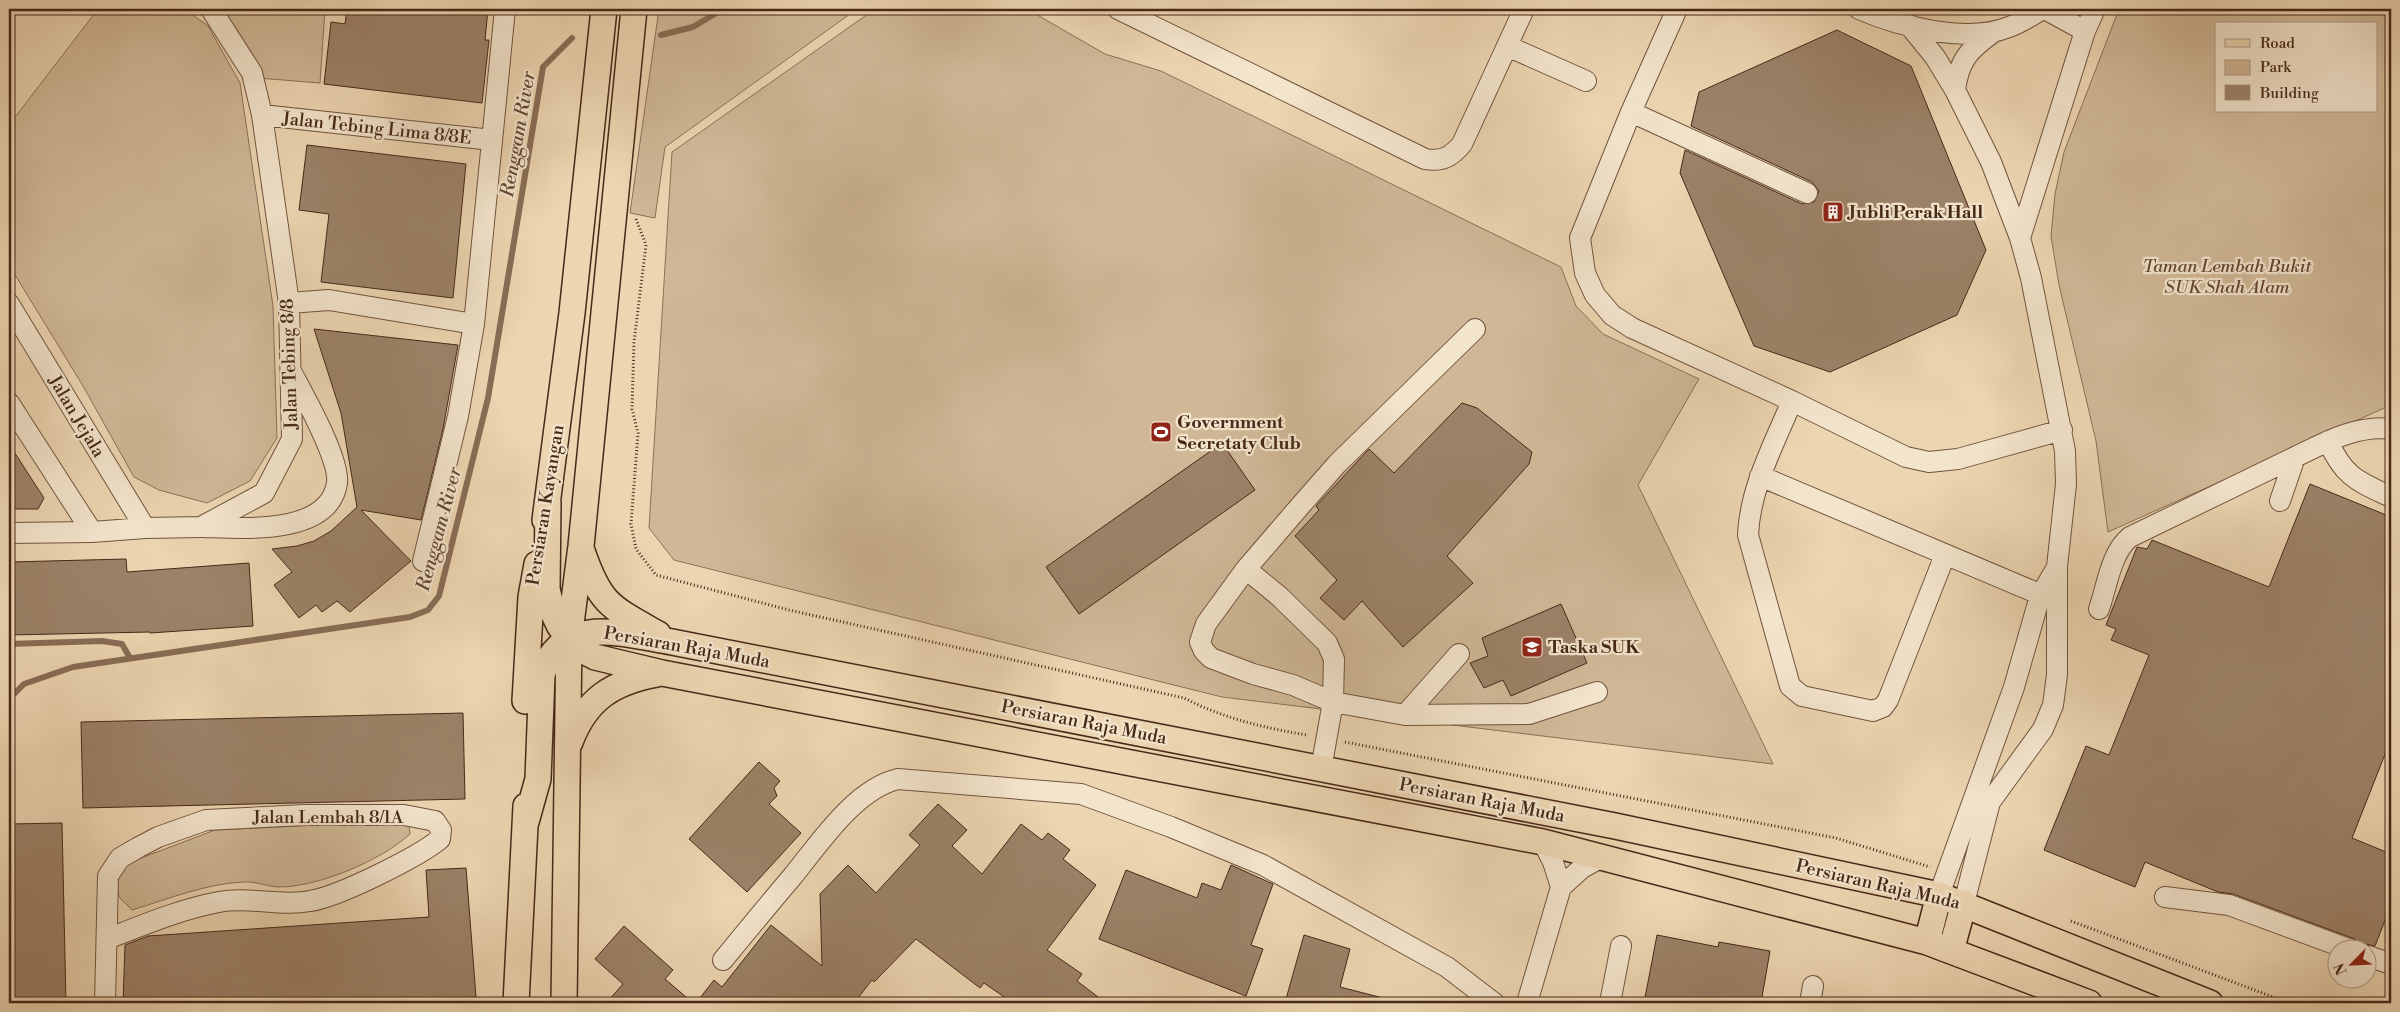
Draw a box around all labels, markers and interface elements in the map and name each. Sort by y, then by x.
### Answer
legend [2215,22,2378,112]
text: Road [2260,34,2295,53]
text: Park [2260,58,2292,77]
water label: Renggam River [495,68,541,200]
text: Building [2259,84,2319,103]
street label: Jalan Tebing Lima 8/8E [280,107,473,150]
building icon: Jubli Perak Hall [1821,200,1845,224]
place label: Jubli Perak Hall [1846,201,1983,224]
park label: Taman Lembah Bukit SUK Shah Alam [2143,255,2313,299]
street label: Jalan Tebing 8/8 [276,298,303,431]
street label: Jalan Jejala [43,370,111,462]
place label: Government Secretaty Club [1177,411,1301,455]
sports icon: Government Secretaty Club [1149,420,1173,444]
street label: Persiaran Kayangan [521,423,570,587]
water label: Renggam River [411,464,467,595]
street label: Persiaran Raja Muda [602,622,773,674]
school or university icon: Taska SUK [1520,635,1544,659]
place label: Taska SUK [1548,636,1640,659]
street label: Persiaran Raja Muda [999,695,1170,750]
street label: Persiaran Raja Muda [1397,773,1568,828]
street label: Jalan Lembah 8/1A [252,806,404,829]
street label: Persiaran Raja Muda [1793,854,1963,915]
north arrow [2328,940,2378,990]
text: N [2331,960,2352,978]

